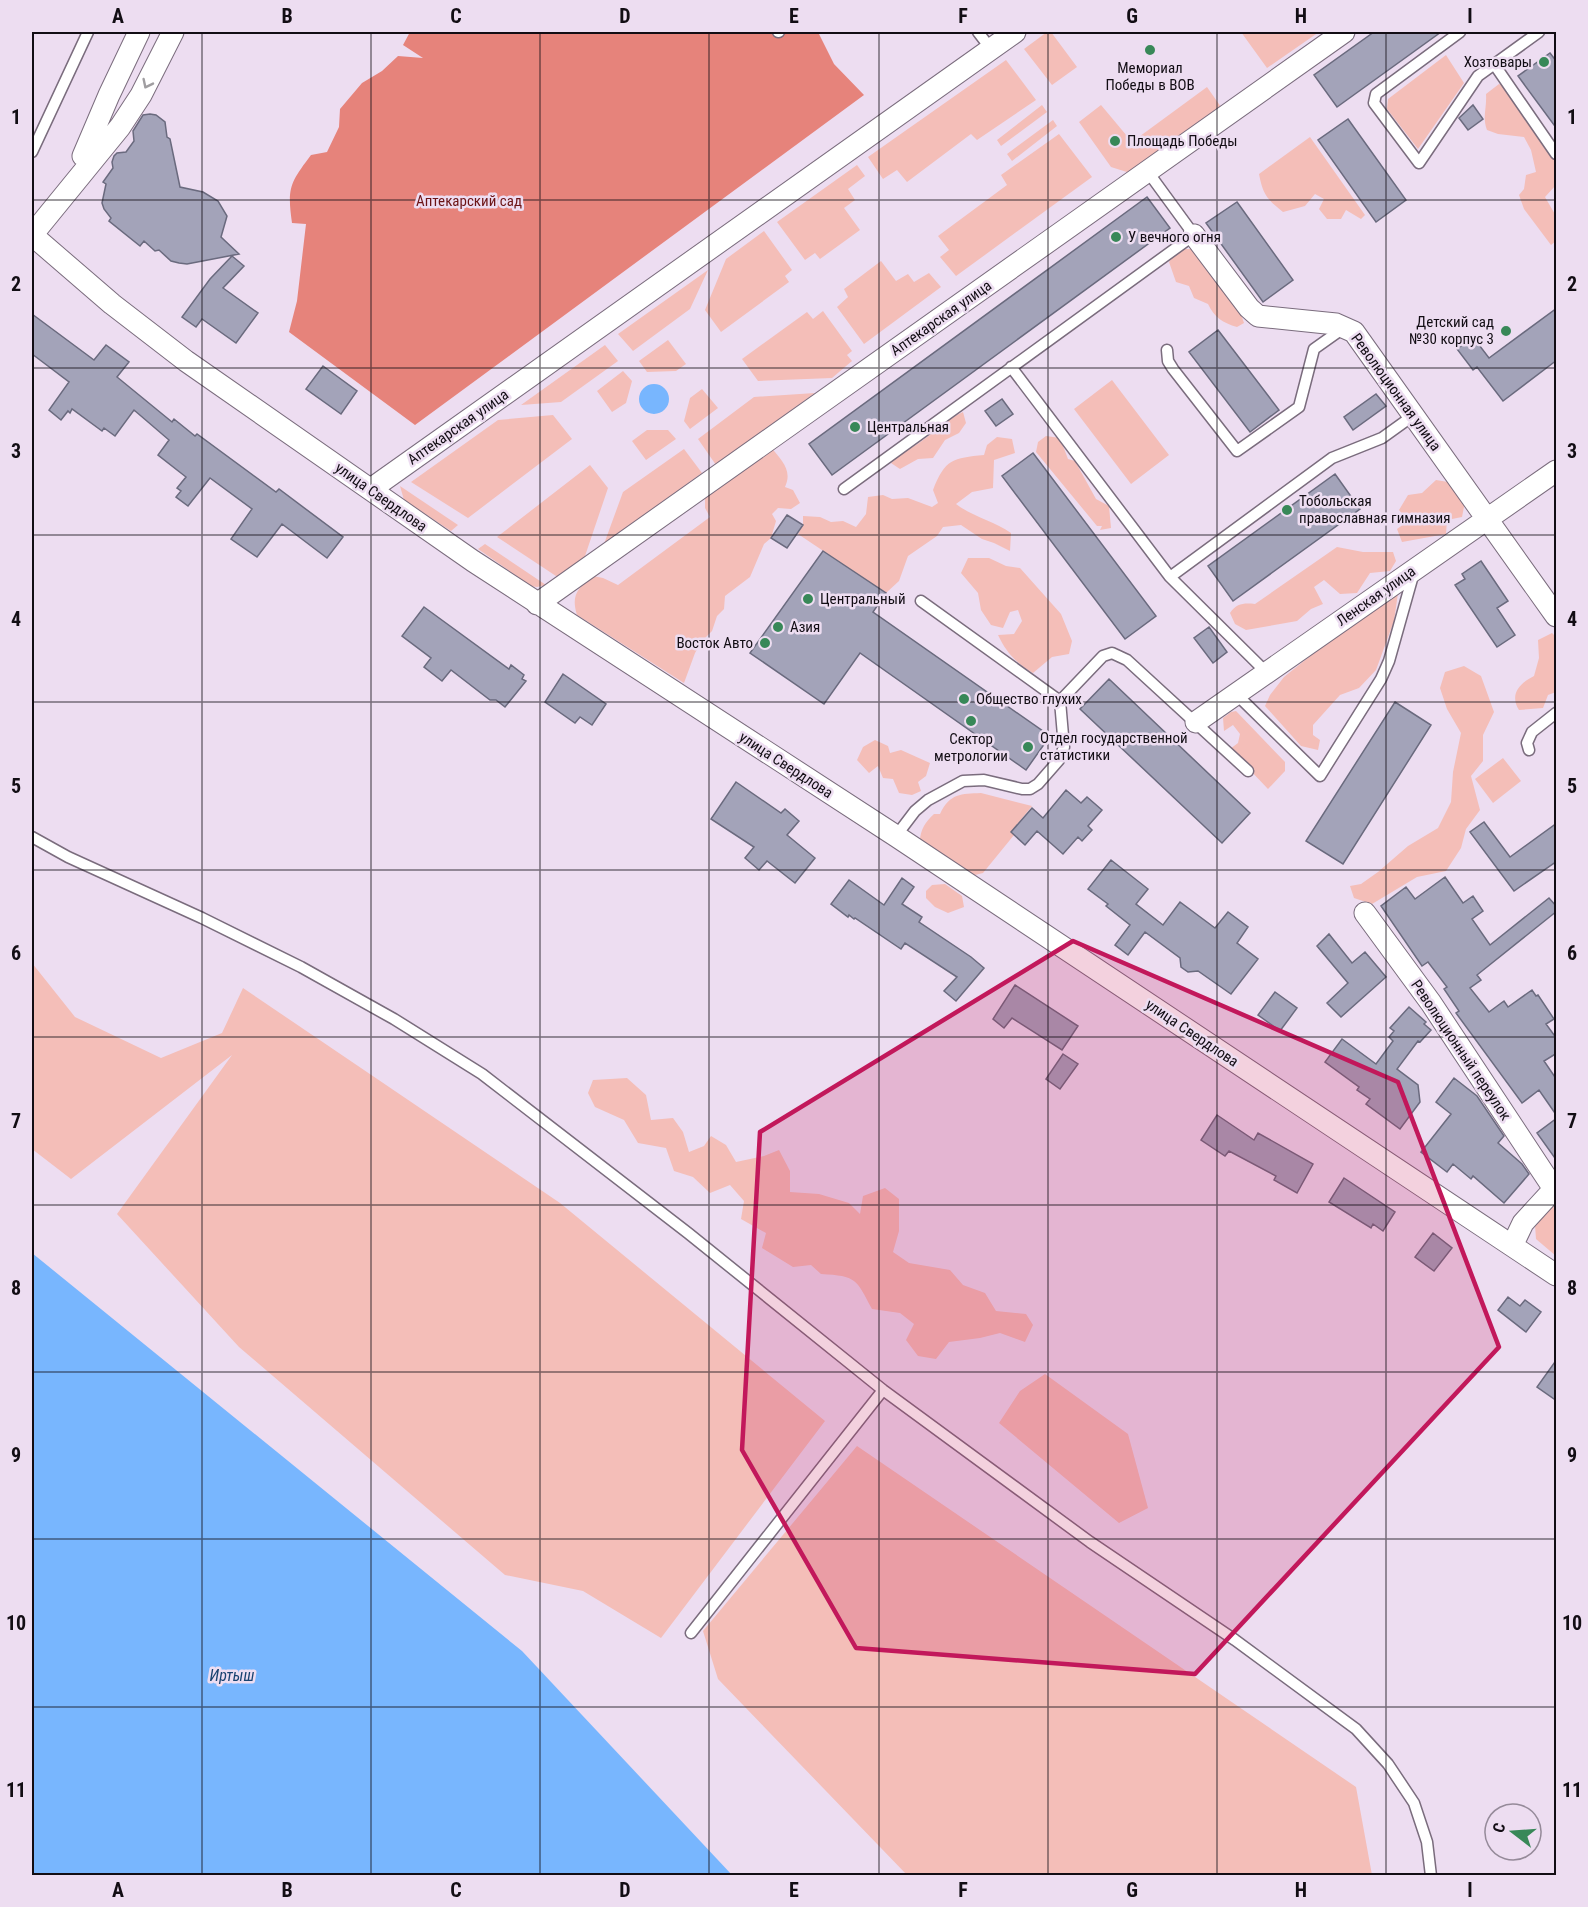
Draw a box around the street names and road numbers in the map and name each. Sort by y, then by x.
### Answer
street label: Аптекарская улица [887,276,995,360]
street label: Революционная улица [1347,330,1445,454]
street label: Аптекарская улица [404,385,512,469]
street label: улица Свердлова [332,459,430,535]
street label: Ленская улица [1333,562,1419,630]
street label: улица Свердлова [736,728,836,802]
street label: Революционный переулок [1407,976,1515,1124]
street label: улица Свердлова [1142,995,1242,1071]

